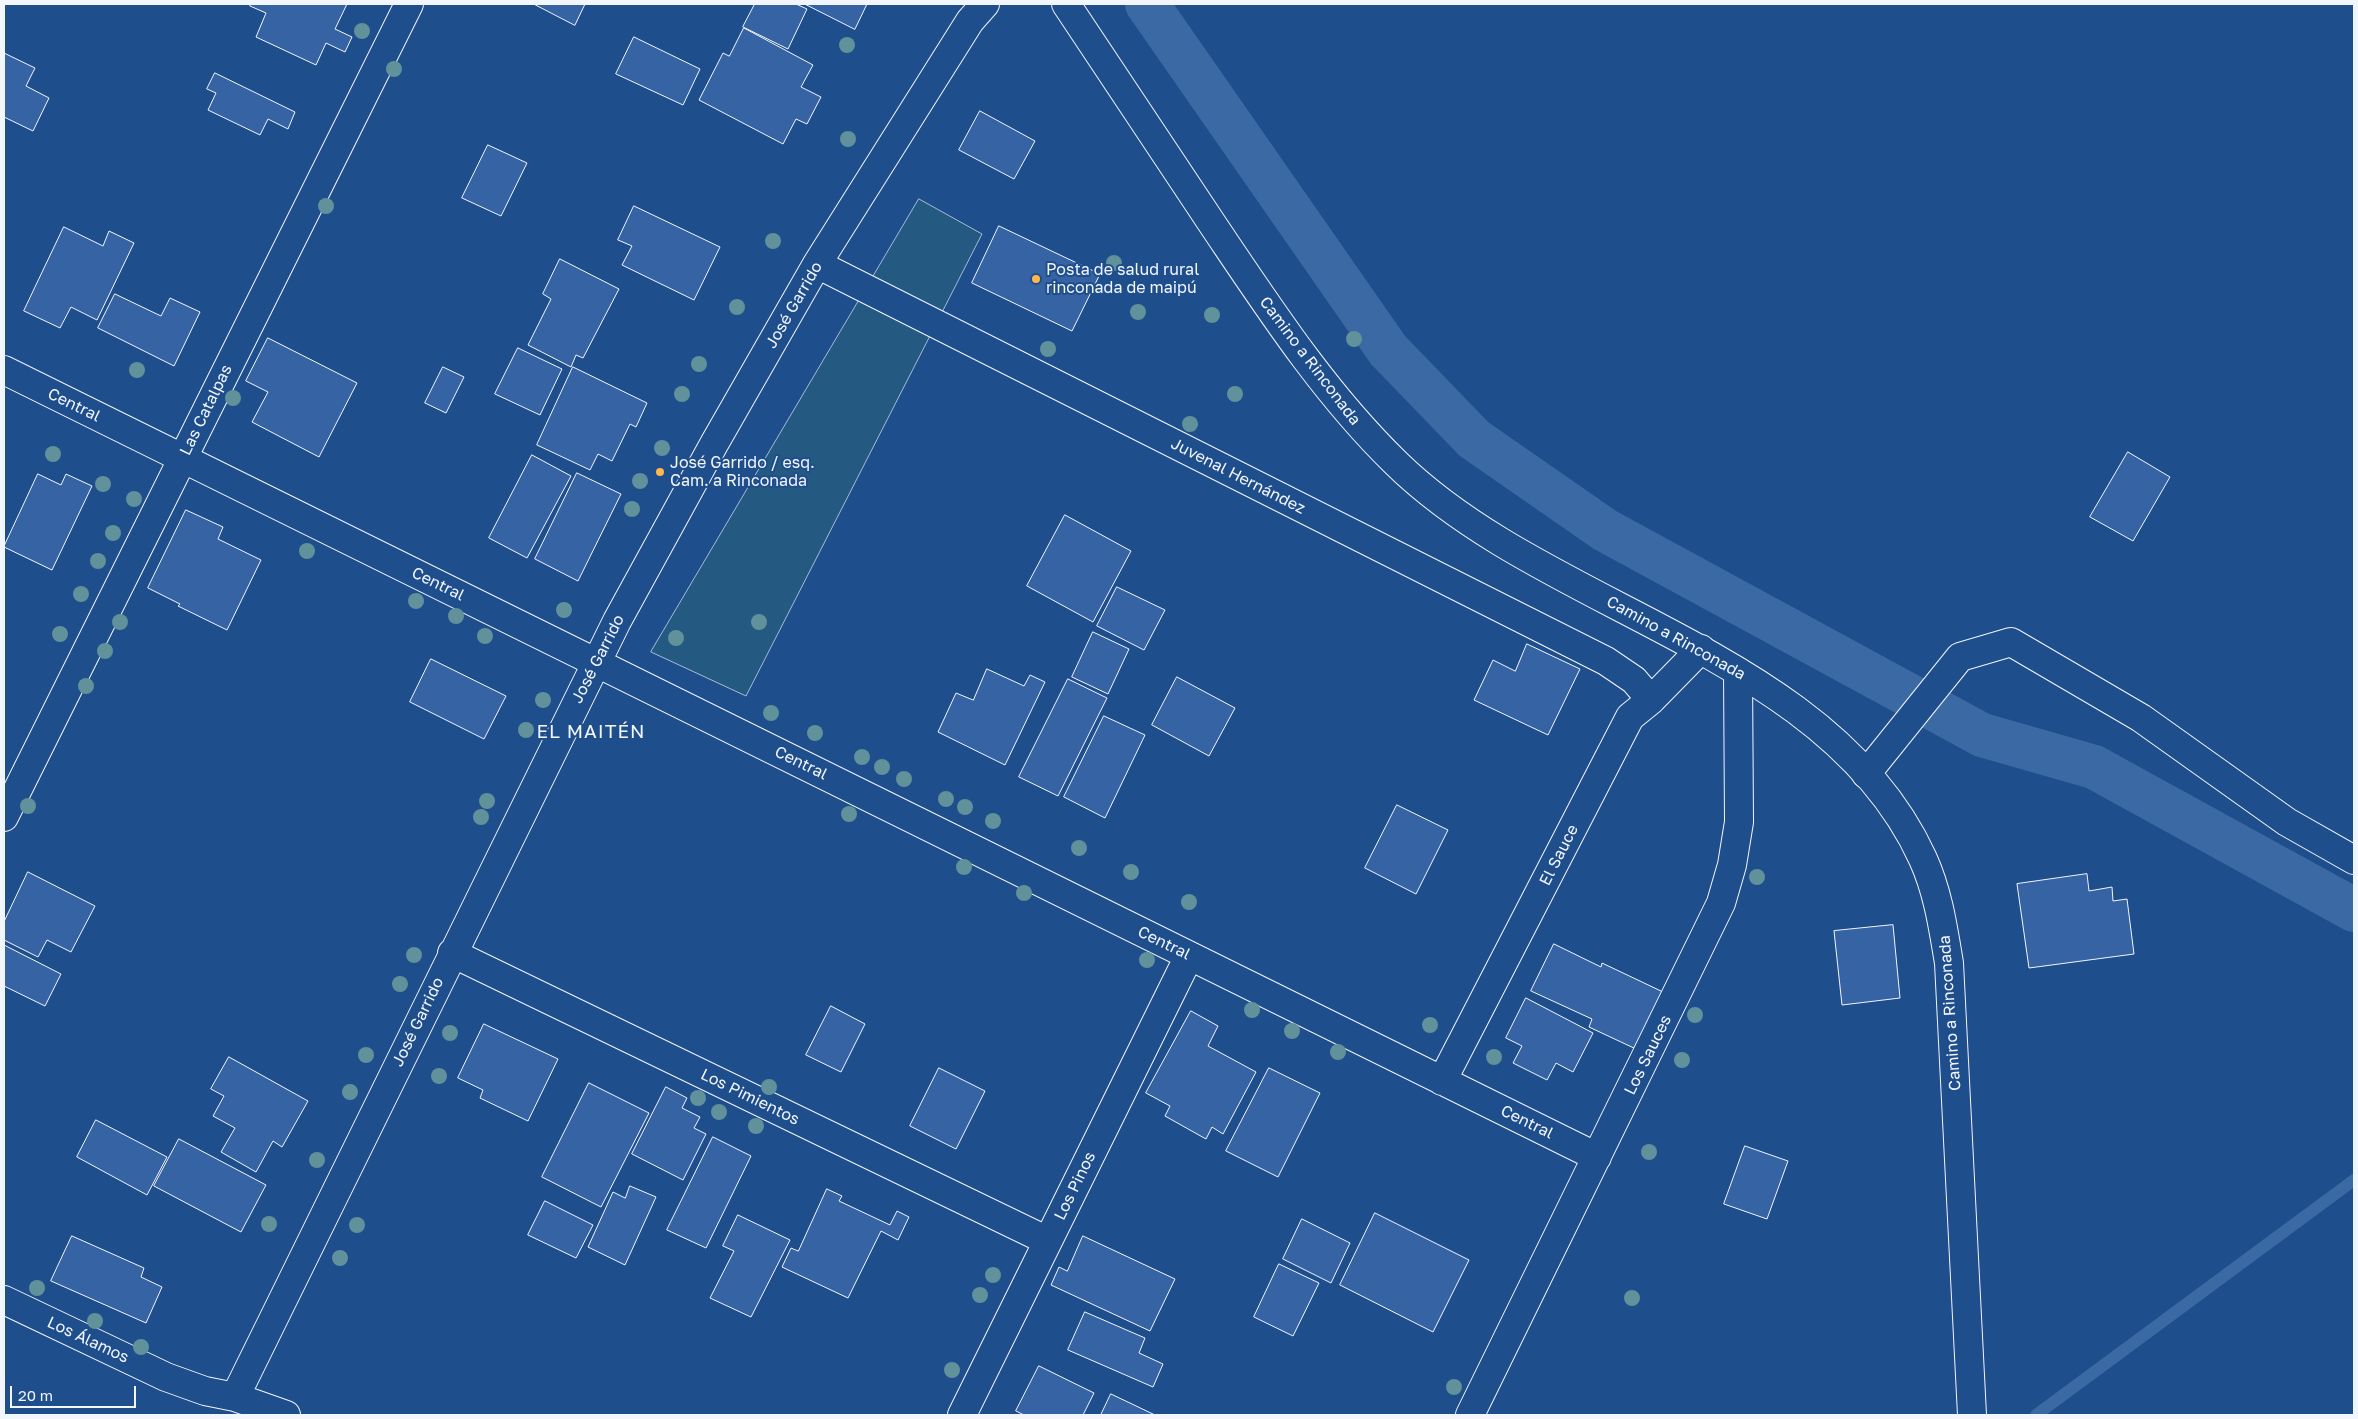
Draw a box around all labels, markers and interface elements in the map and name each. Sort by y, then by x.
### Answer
street label: José Garrido [761,258,827,352]
place label: Posta de salud rural rinconada de maipú [1046,260,1199,298]
marker: Posta de salud rural rinconada de maipú [1030,273,1042,285]
street label: Camino a Rinconada [1255,293,1365,429]
street label: Las Catalpas [176,362,236,458]
street label: Central [44,384,104,426]
street label: Juvenal Hernández [1168,434,1308,518]
place label: José Garrido / esq. Cam. a Rinconada [670,453,815,491]
marker: José Garrido / esq. Cam. a Rinconada [654,466,666,478]
street label: Central [408,563,468,605]
street label: Camino a Rinconada [1603,592,1749,684]
street label: José Garrido [567,612,629,706]
district label: EL MAITÉN [535,721,647,743]
street label: Central [771,742,831,784]
street label: El Sauce [1536,821,1582,889]
street label: Central [1134,922,1194,964]
street label: Camino a Rinconada [1935,935,1965,1091]
street label: José Garrido [388,974,448,1070]
street label: Los Sauces [1620,1012,1676,1098]
street label: Los Pimientos [697,1065,803,1129]
street label: Central [1497,1101,1557,1143]
street label: Los Pinos [1050,1149,1100,1223]
street label: Los Álamos [44,1313,132,1367]
scale bar [12,1376,139,1408]
text: 20 m [18,1386,53,1404]

